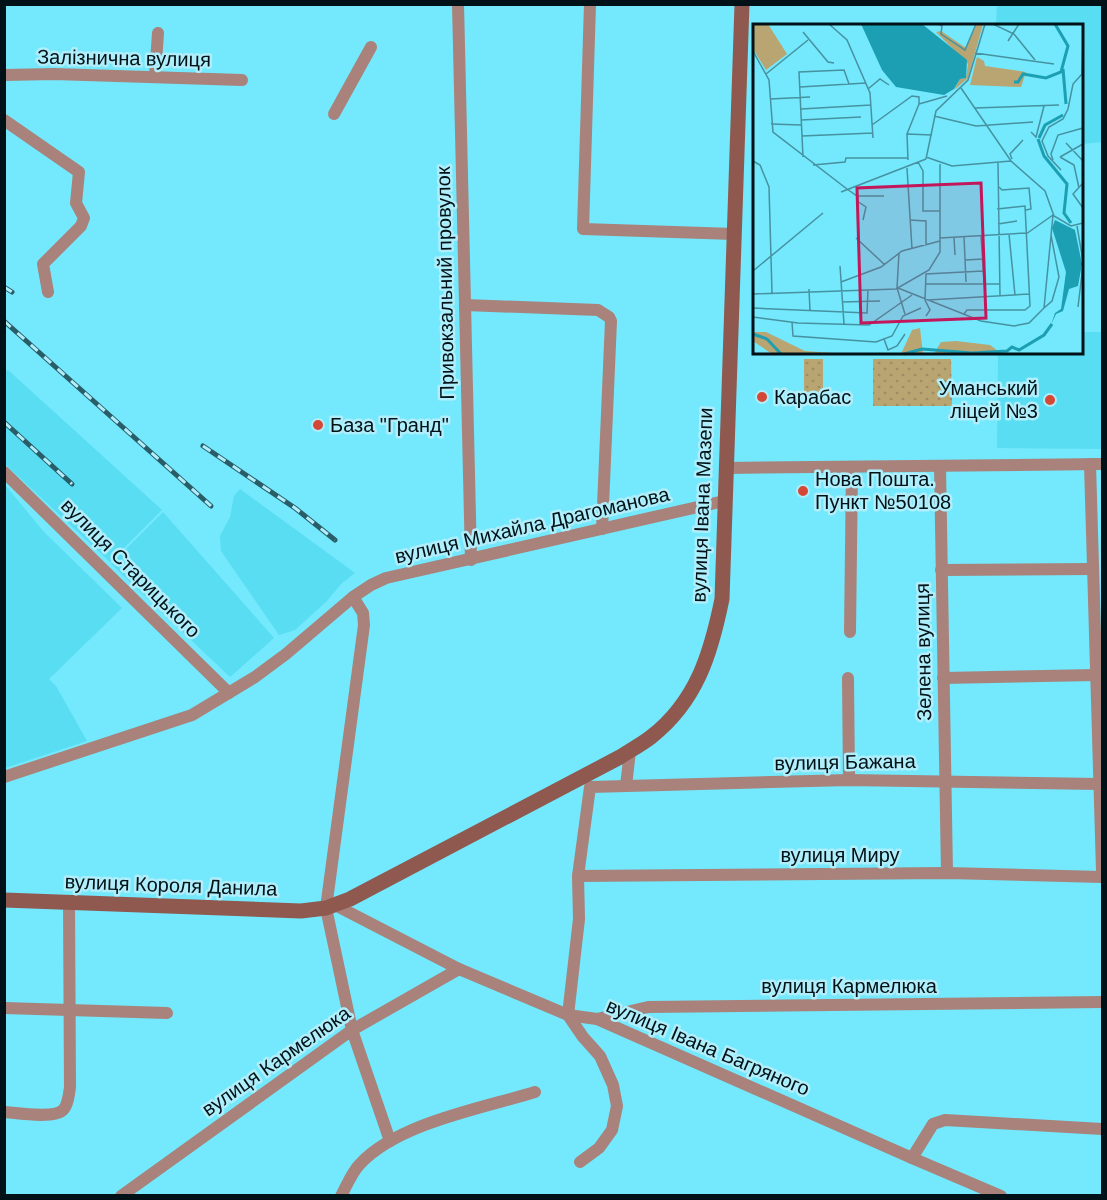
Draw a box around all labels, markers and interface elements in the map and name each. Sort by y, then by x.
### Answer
inset map [753,24,1083,354]
street label: Залізнична вулиця [37,45,211,71]
street label: Привокзальний провулок [432,166,458,400]
place label: Уманський ліцей №3 [939,377,1038,422]
place label: Карабас [774,386,851,408]
marker: Карабас [755,390,769,404]
marker: Уманський ліцей №3 [1043,393,1057,407]
street label: вулиця Івана Мазепи [688,407,716,603]
place label: База "Гранд" [330,414,449,436]
marker: База "Гранд" [311,418,325,432]
place label: Нова Пошта. Пункт №50108 [815,468,951,513]
street label: вулиця Михайла Драгоманова [393,482,672,567]
marker: Нова Пошта. Пункт №50108 [796,484,810,498]
street label: вулиця Старицького [57,494,205,642]
street label: Зелена вулиця [911,583,935,721]
street label: вулиця Бажана [774,750,917,774]
street label: вулиця Миру [780,844,900,866]
street label: вулиця Короля Данила [64,870,279,900]
street label: вулиця Кармелюка [761,975,938,997]
street label: вулиця Івана Багряного [603,994,813,1100]
street label: вулиця Кармелюка [198,1001,355,1120]

